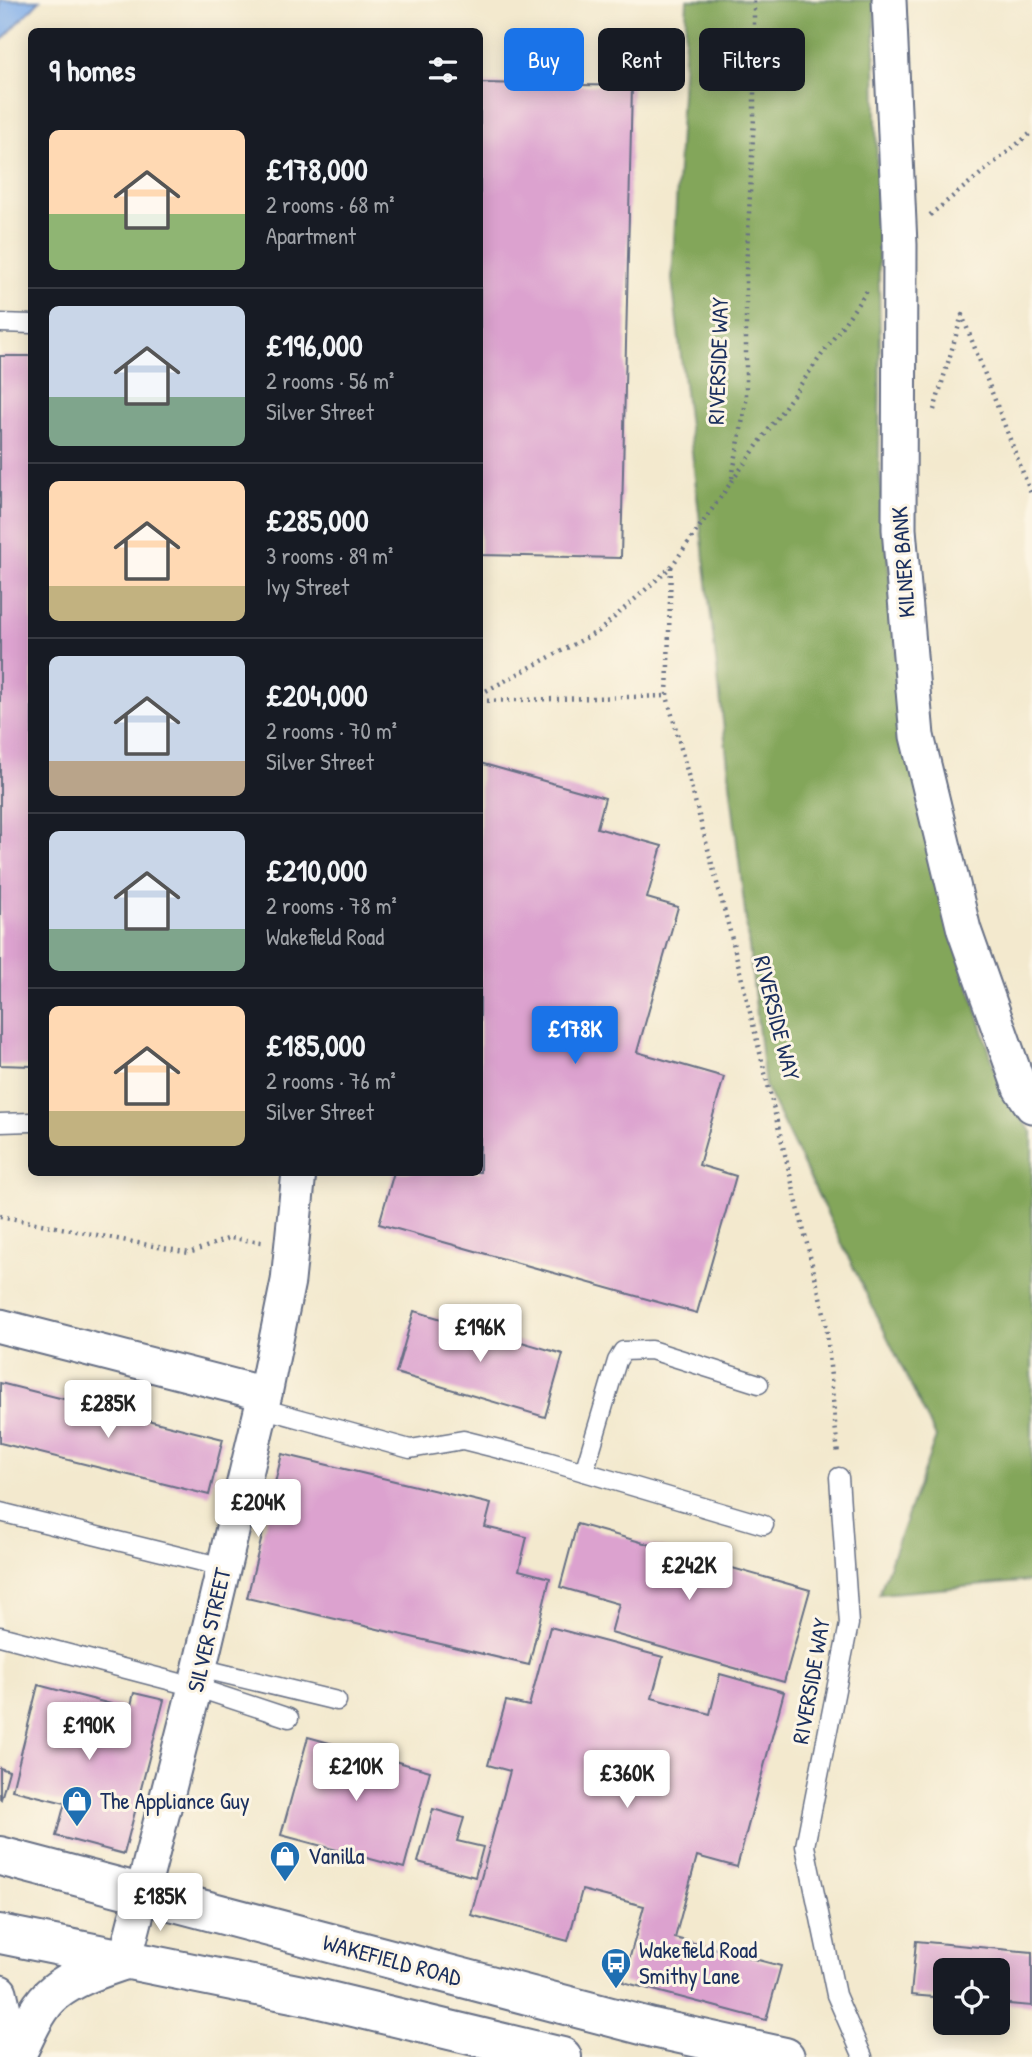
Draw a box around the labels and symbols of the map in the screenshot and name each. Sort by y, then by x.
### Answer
street label: RIVERSIDE WAY [700,297,735,425]
street label: KILNER BANK [883,505,922,619]
street label: RIVERSIDE WAY [747,952,808,1083]
pin: £178K [526,1006,624,1066]
pin: £196K [431,1304,529,1364]
pin: £285K [59,1380,157,1440]
pin: £204K [209,1480,307,1539]
pin: £242K [640,1542,738,1602]
street label: SILVER STREET [179,1565,238,1695]
street label: RIVERSIDE WAY [784,1616,837,1746]
pin: £190K [40,1702,138,1762]
pin: £210K [307,1744,405,1803]
pin: £360K [578,1750,676,1810]
shop icon: The Appliance Guy [60,1784,94,1828]
place label: The Appliance Guy [100,1785,250,1816]
shop icon: Vanilla [268,1839,302,1883]
place label: Vanilla [308,1840,364,1871]
pin: £185K [111,1874,209,1933]
street label: WAKEFIELD ROAD [320,1926,465,1993]
place label: Wakefield Road Smithy Lane [639,1934,757,1991]
bus stop icon: Wakefield Road Smithy Lane [599,1946,633,1990]

